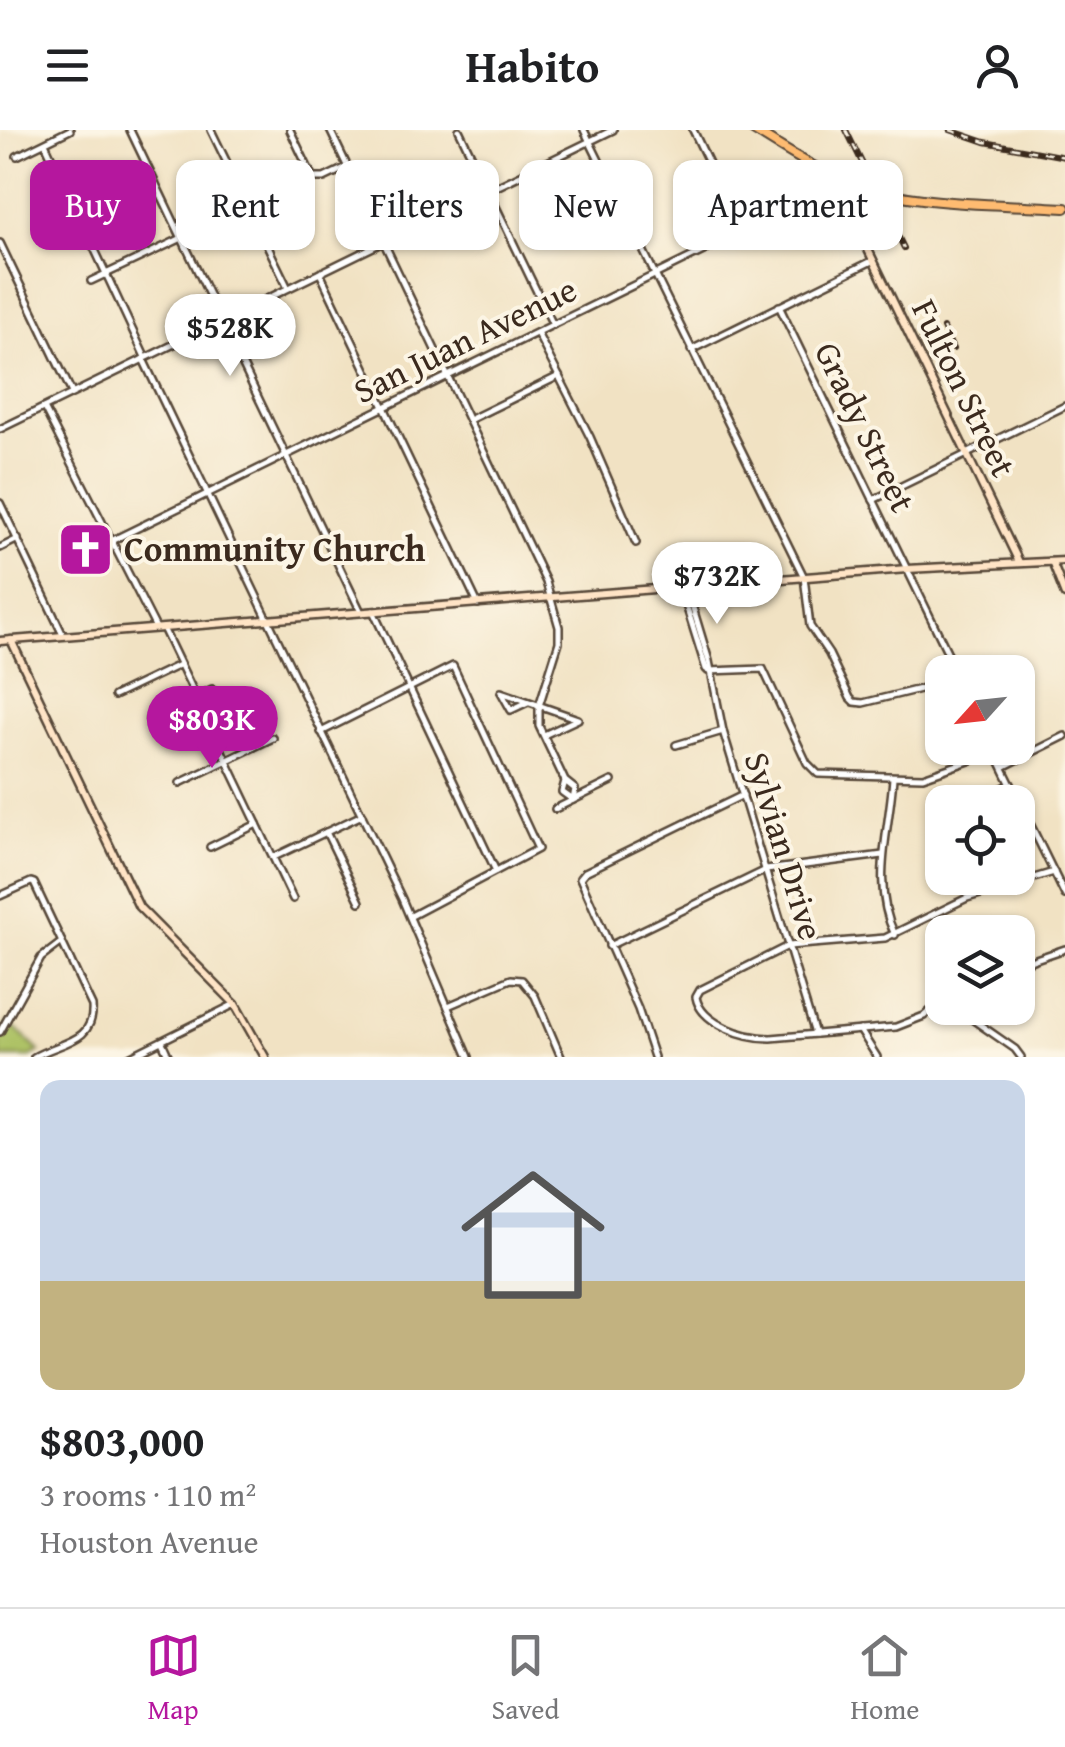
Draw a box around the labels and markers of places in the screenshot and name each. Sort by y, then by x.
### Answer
pin: $528K [160,294,300,379]
church icon: Community Church [55,519,115,579]
place label: Community Church [124,523,426,574]
pin: $732K [647,542,787,627]
pin: $803K [142,686,282,771]

